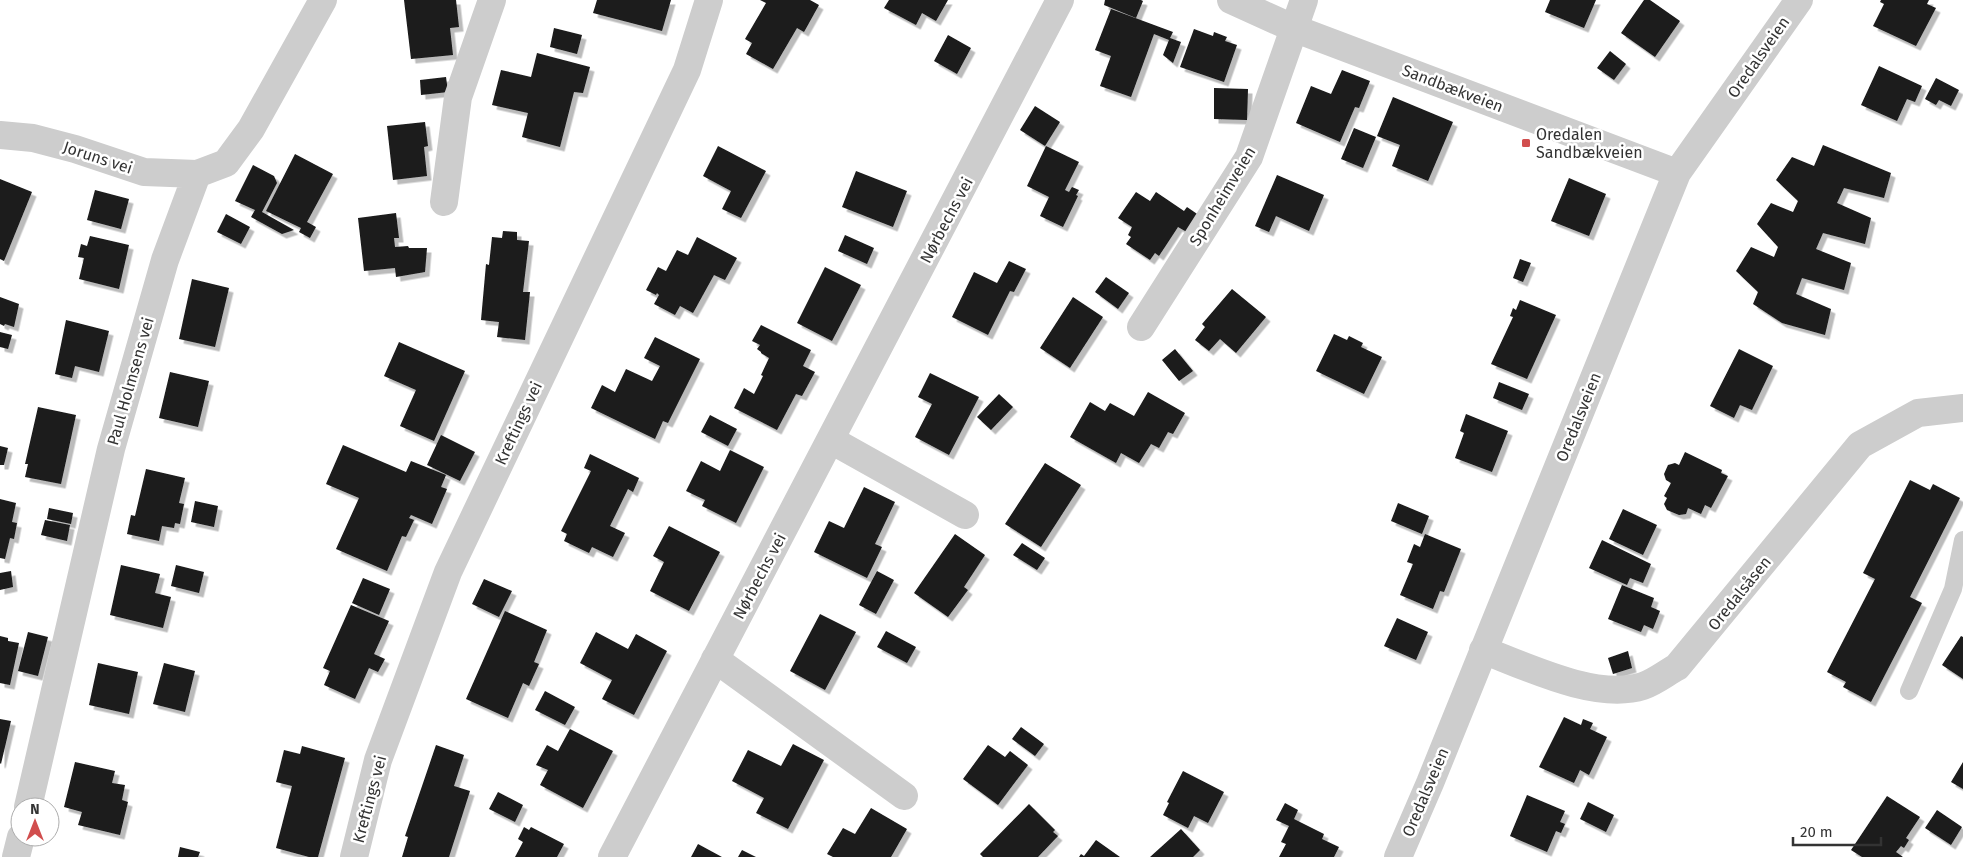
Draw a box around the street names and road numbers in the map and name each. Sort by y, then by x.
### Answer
street label: Oredalsveien [1723,13,1793,101]
street label: Sandbækveien [1400,60,1506,116]
street label: Joruns vei [61,137,135,178]
street label: Sponheimveien [1185,143,1259,249]
street label: Nørbechs vei [916,174,977,266]
street label: Paul Holmsens vei [103,315,158,447]
street label: Oredalsveien [1552,370,1605,465]
street label: Kreftings vei [491,378,546,468]
street label: Nørbechs vei [729,530,790,622]
street label: Oredalsåsen [1704,552,1775,634]
street label: Oredalsveien [1398,745,1453,839]
street label: Kreftings vei [349,753,390,845]

